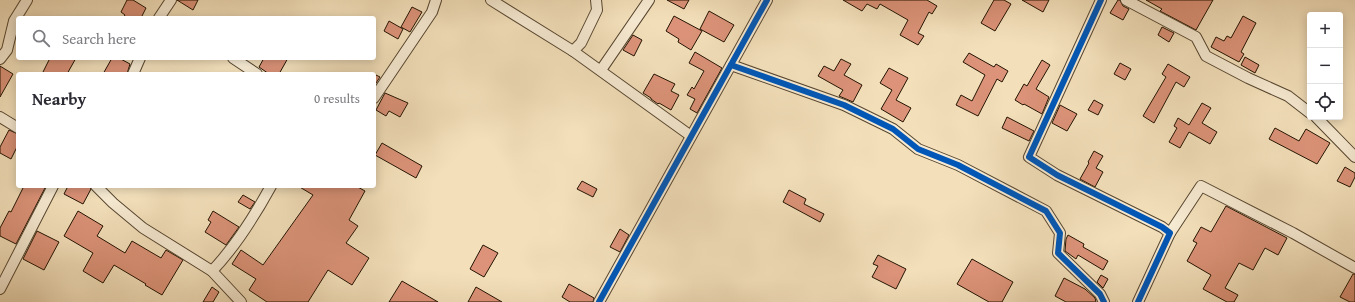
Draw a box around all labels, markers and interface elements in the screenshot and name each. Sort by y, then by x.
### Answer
map controls [1307,12,1343,120]
button: + [1307,12,1343,48]
search box [16,16,376,60]
icon: search [30,27,52,49]
text: Search here [62,28,136,49]
button: − [1307,48,1343,84]
button: locate [1307,84,1343,120]
text: Nearby [32,86,86,111]
text: 0 results [314,89,360,108]

